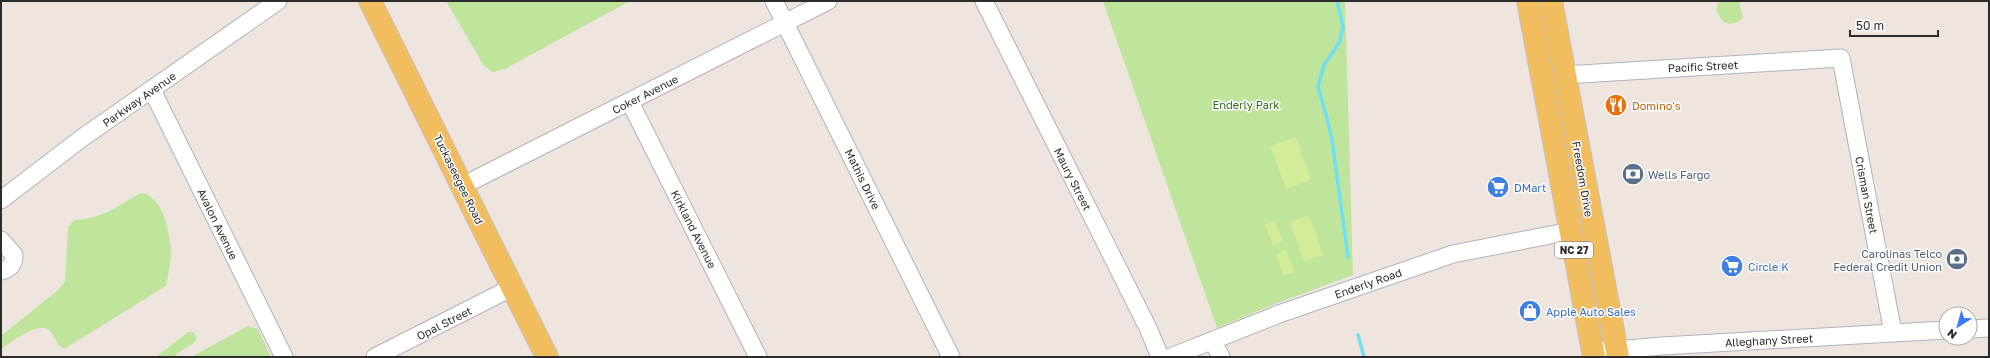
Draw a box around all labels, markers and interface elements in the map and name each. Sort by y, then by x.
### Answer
scale bar [1850,12,1938,38]
text: 50 m [1856,18,1884,33]
street label: Pacific Street [1667,58,1739,74]
street label: Parkway Avenue [100,69,178,129]
street label: Coker Avenue [610,72,680,116]
restaurant icon: Domino's [1603,92,1629,118]
park label: Enderly Park [1213,98,1279,111]
place label: Domino's [1632,99,1681,112]
street label: Tuckaseegee Road [432,132,486,226]
street label: Freedom Drive [1570,140,1596,218]
street label: Maury Street [1052,146,1094,212]
street label: Mathis Drive [843,147,883,211]
street label: Crisman Street [1853,155,1881,235]
bank icon: Wells Fargo [1620,161,1646,187]
place label: Wells Fargo [1648,168,1711,181]
supermarket icon: DMart [1485,174,1511,200]
place label: DMart [1514,181,1546,194]
street label: Avalon Avenue [195,186,241,262]
street label: Kirkland Avenue [669,188,719,270]
road number: NC 27 [1555,242,1593,258]
bank icon: Carolinas Telco Federal Credit Union [1944,246,1970,272]
place label: Carolinas Telco Federal Credit Union [1833,247,1942,273]
supermarket icon: Circle K [1719,253,1745,279]
place label: Circle K [1748,260,1789,273]
street label: Enderly Road [1333,265,1403,301]
shop icon: Apple Auto Sales [1517,298,1543,324]
street label: Opal Street [414,304,474,342]
place label: Apple Auto Sales [1546,305,1636,318]
north arrow [1938,306,1978,346]
text: N [1944,327,1959,342]
street label: Alleghany Street [1725,331,1813,349]

